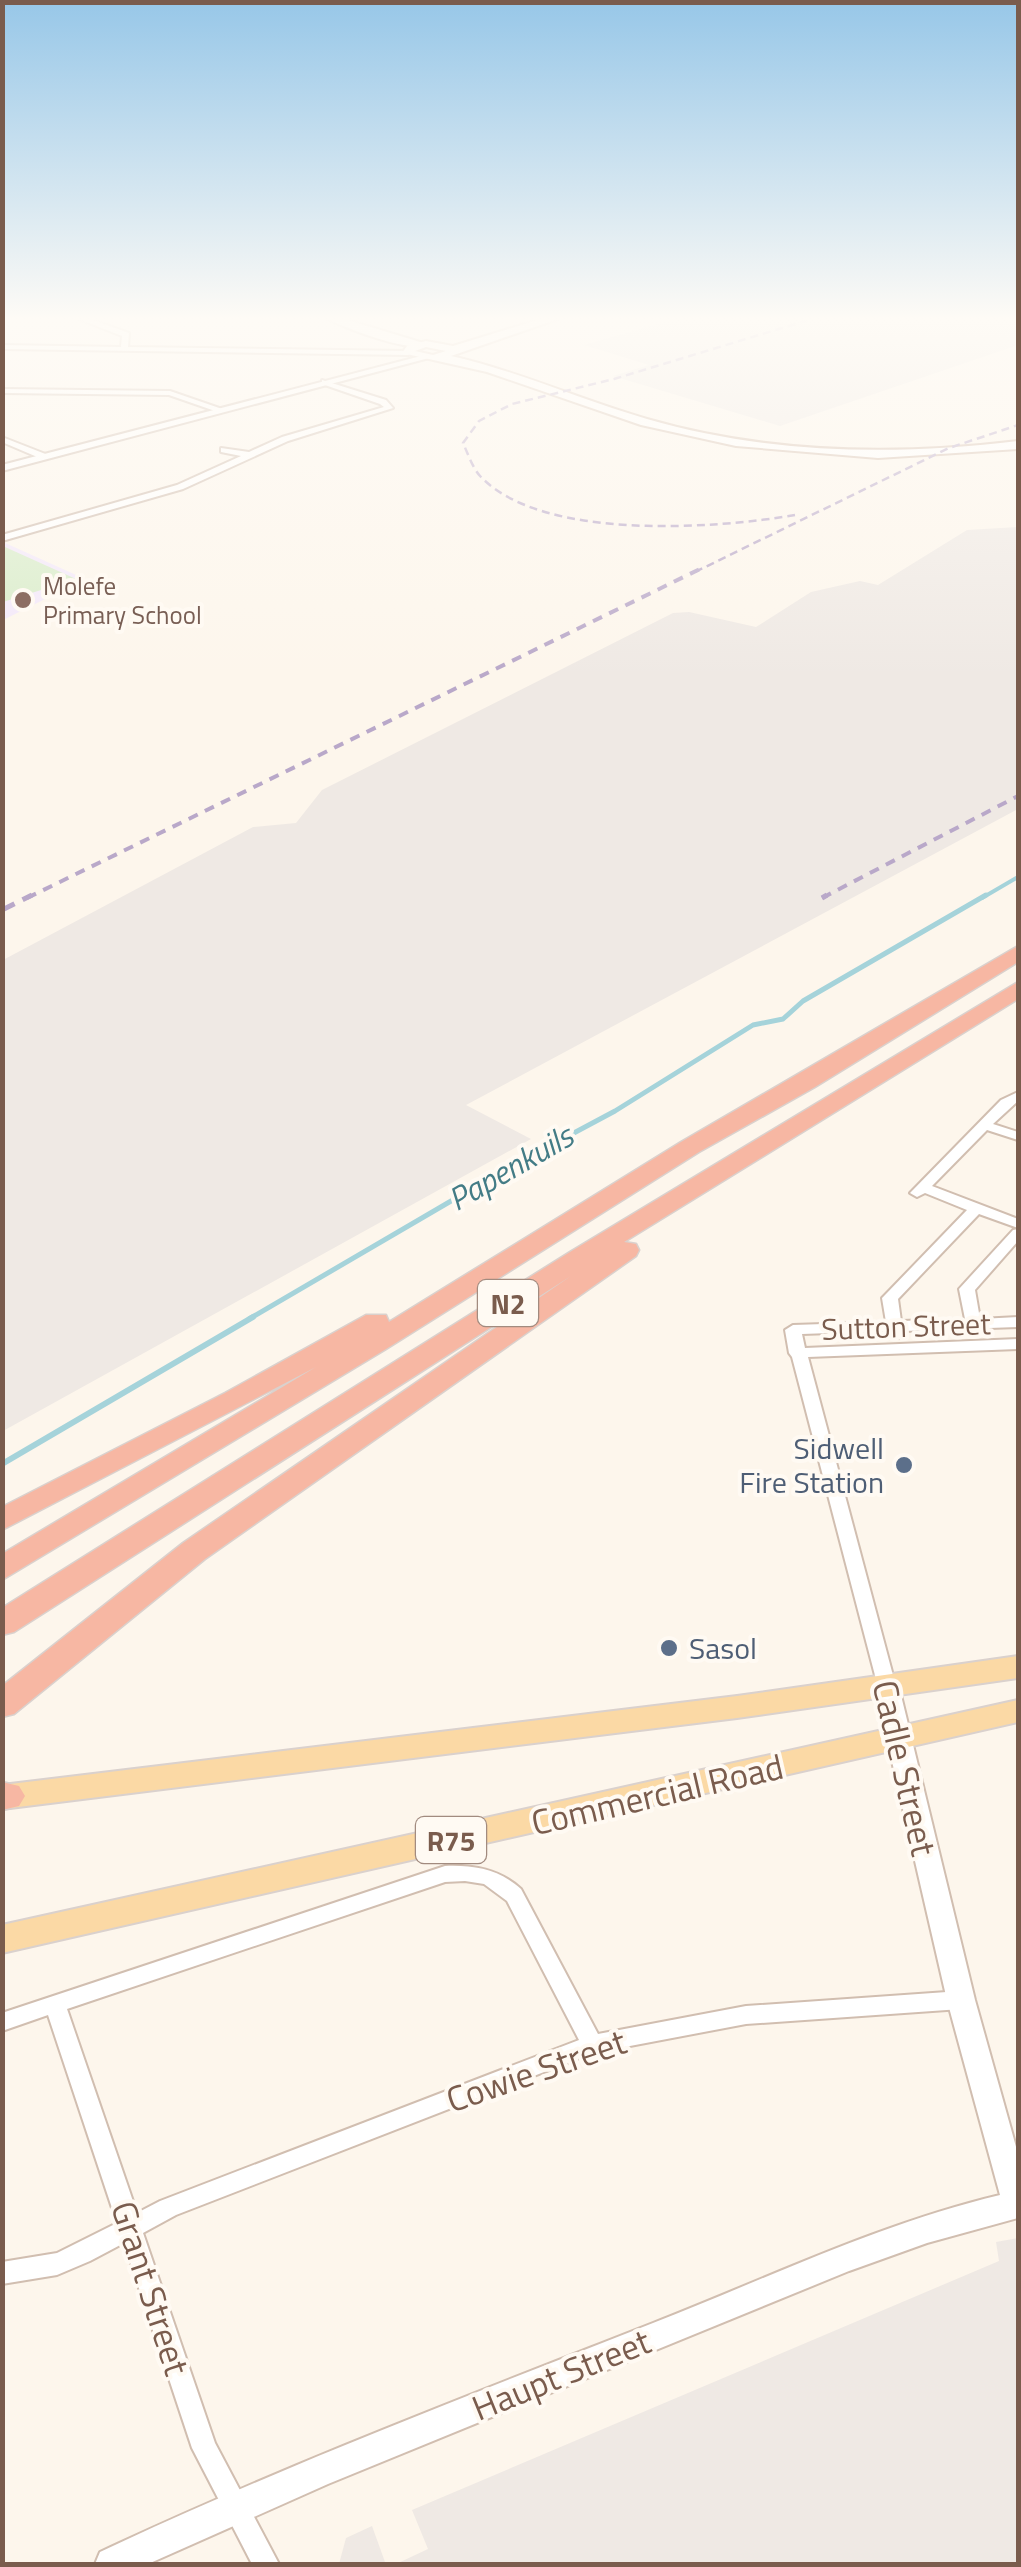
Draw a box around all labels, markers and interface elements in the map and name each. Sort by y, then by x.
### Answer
place label: Molefe Primary School [43,567,202,634]
marker: Molefe Primary School [12,589,34,611]
water label: Papenkuils [438,1111,584,1222]
road number: N2 [478,1280,538,1326]
street label: Sutton Street [821,1300,992,1352]
place label: Sidwell Fire Station [739,1425,884,1505]
marker: Sidwell Fire Station [893,1454,915,1476]
place label: Sasol [689,1625,757,1671]
marker: Sasol [658,1637,680,1659]
street label: Cadle Street [859,1675,951,1861]
street label: Commercial Road [526,1739,788,1849]
road number: R75 [416,1817,486,1863]
street label: Cowie Street [439,2014,633,2126]
street label: Grant Street [97,2194,205,2382]
street label: Haupt Street [464,2314,658,2434]

